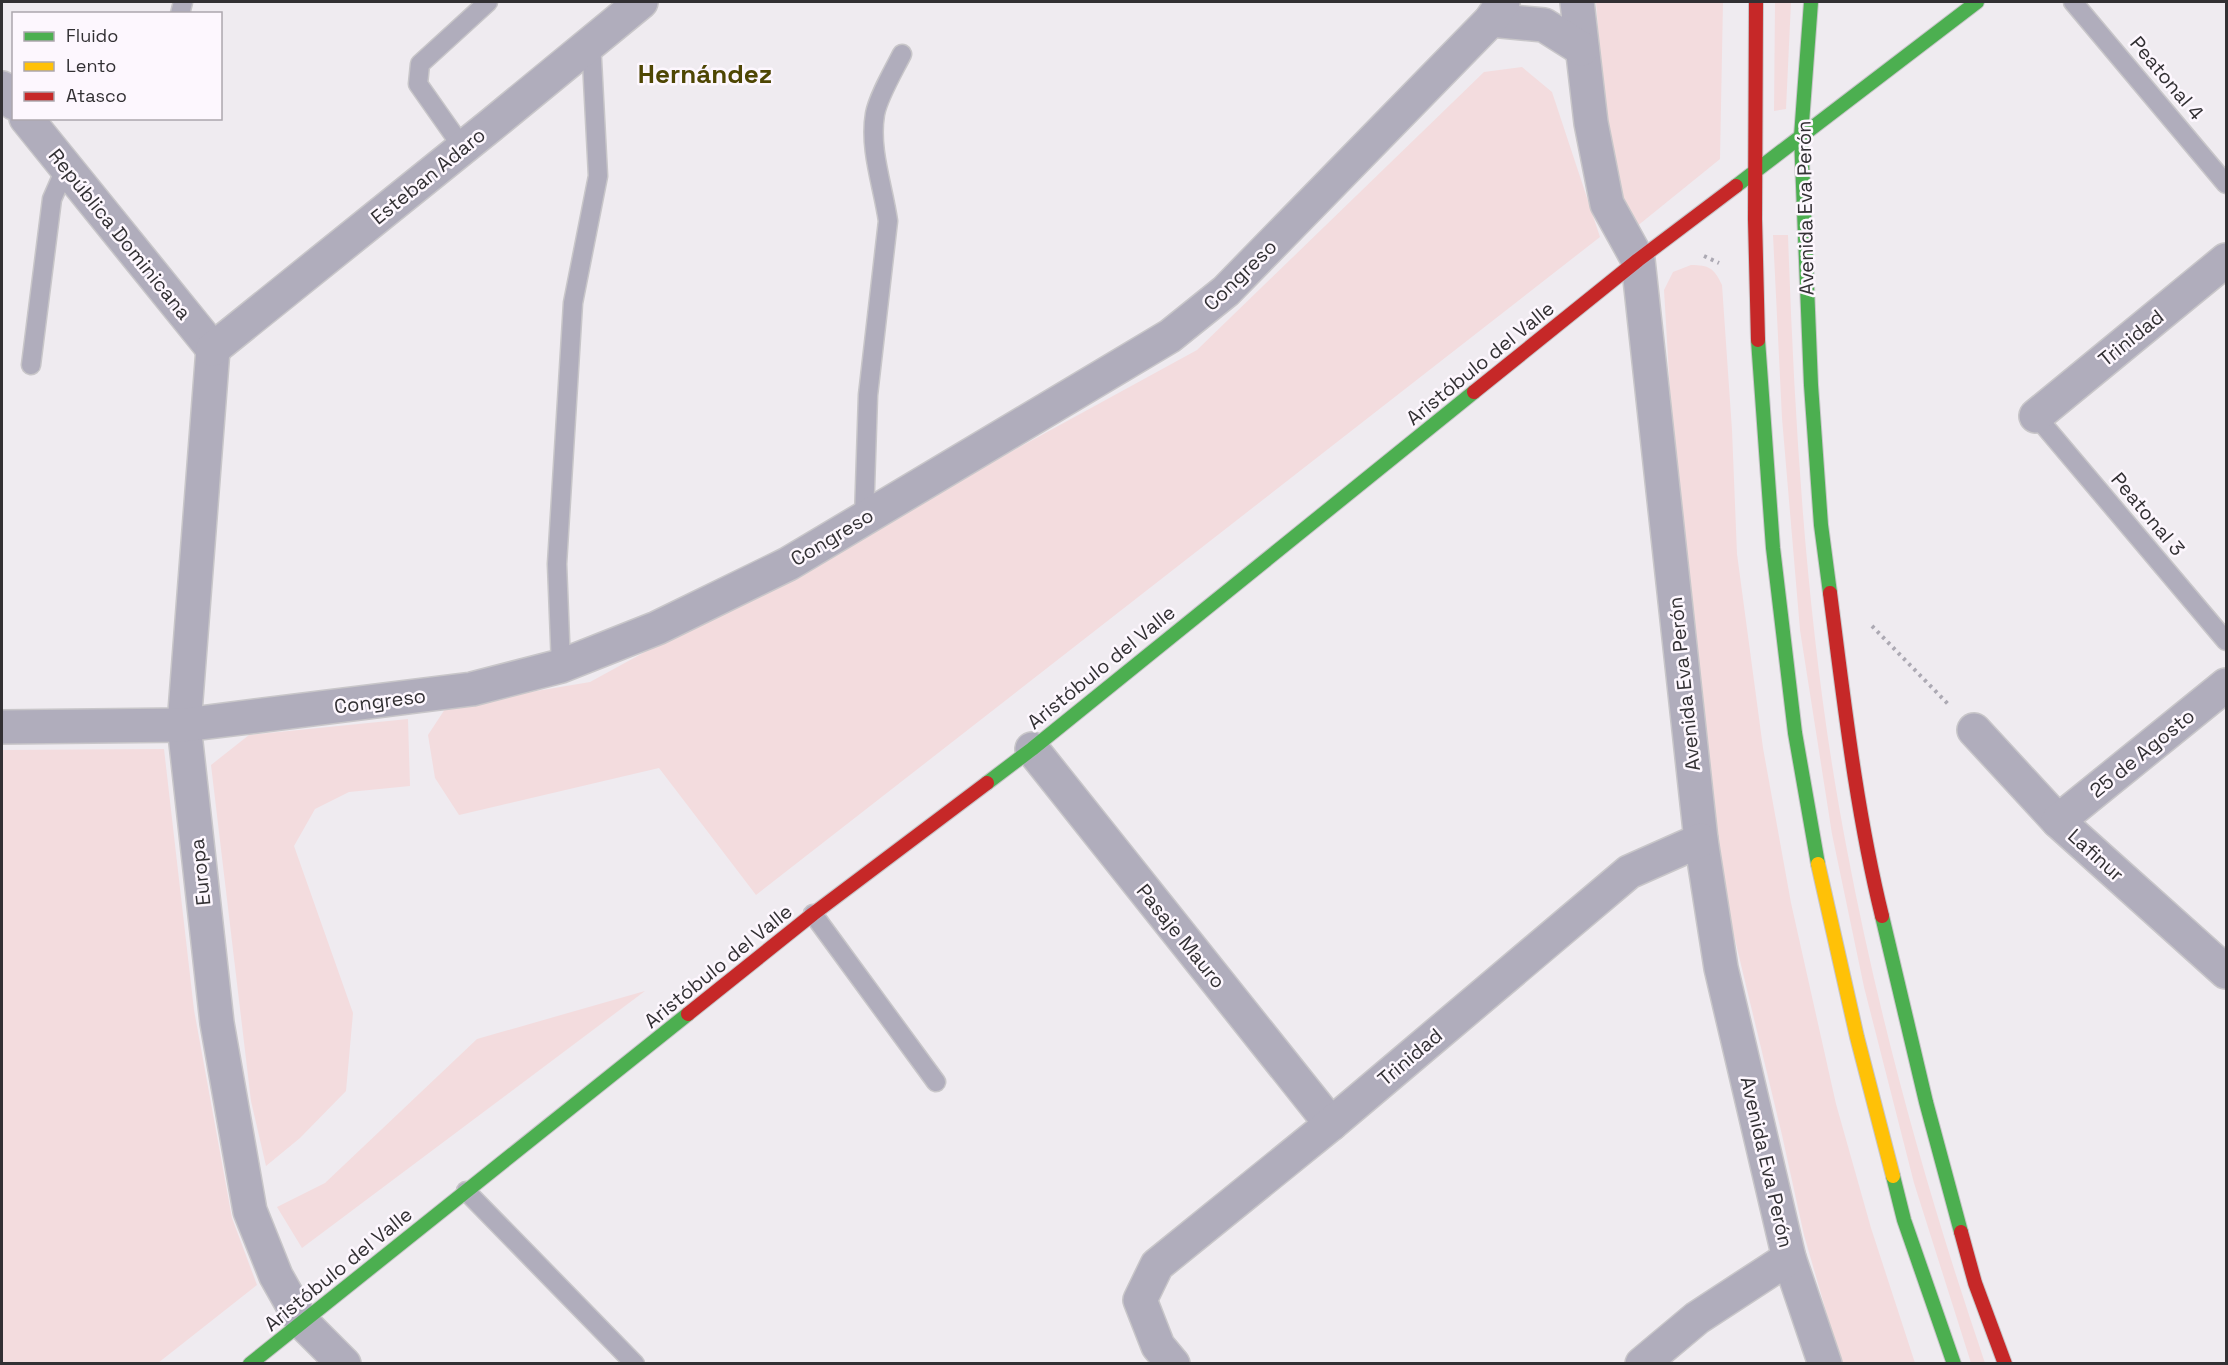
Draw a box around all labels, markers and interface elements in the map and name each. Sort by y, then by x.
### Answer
legend [12,12,222,120]
text: Fluido [66,24,118,47]
street label: Peatonal 4 [2124,31,2210,125]
text: Lento [66,54,116,77]
district label: Hernández [638,57,772,91]
text: Atasco [66,84,127,107]
street label: Avenida Eva Perón [1790,120,1820,296]
street label: Esteban Adaro [365,122,491,230]
street label: República Dominicana [43,143,197,325]
street label: Congreso [1198,234,1282,316]
street label: Aristóbulo del Valle [1401,295,1559,431]
street label: Trinidad [2093,304,2169,372]
street label: Peatonal 3 [2105,467,2191,561]
street label: Congreso [786,502,878,572]
street label: Avenida Eva Perón [1662,596,1706,772]
street label: Aristóbulo del Valle [1022,599,1180,735]
street label: Congreso [333,682,427,720]
street label: 25 de Agosto [2084,703,2200,803]
street label: Lafinur [2062,823,2130,887]
street label: Europa [184,837,216,907]
street label: Pasaje Mauro [1131,878,1231,994]
street label: Aristóbulo del Valle [639,898,797,1034]
street label: Trinidad [1372,1022,1448,1092]
street label: Avenida Eva Perón [1735,1074,1799,1250]
street label: Aristóbulo del Valle [259,1201,417,1337]

